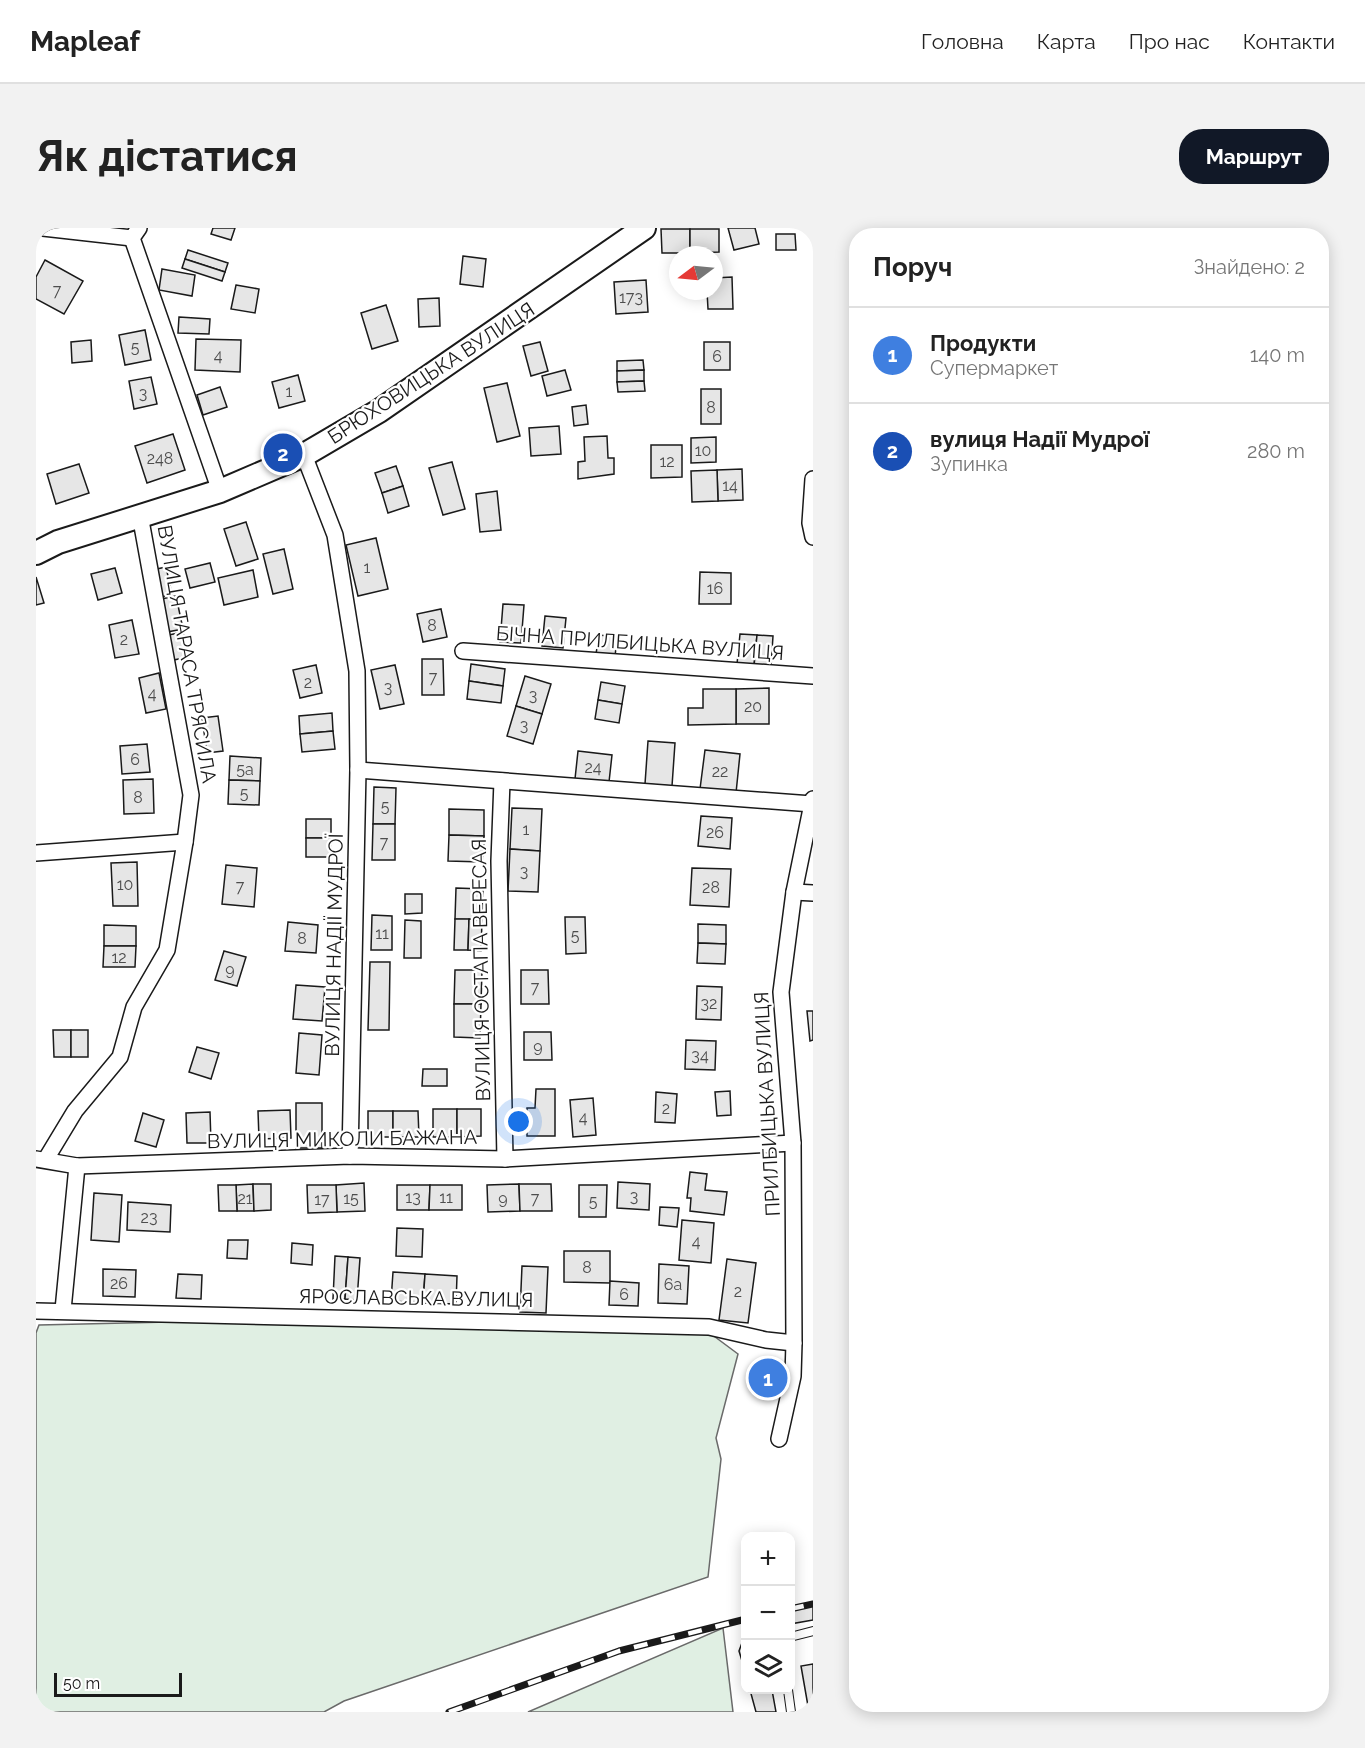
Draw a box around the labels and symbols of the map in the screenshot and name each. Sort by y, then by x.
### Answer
north arrow [669,246,723,300]
house number: 7 [53,281,62,300]
house number: 173 [619,288,643,307]
street label: БРЮХОВИЦЬКА ВУЛИЦЯ [323,297,539,449]
house number: 5 [131,338,140,357]
house number: 4 [214,346,223,365]
house number: 6 [712,347,722,366]
house number: 1 [286,382,293,401]
house number: 3 [139,384,147,403]
house number: 8 [706,398,716,417]
pin: 2 [264,430,302,476]
house number: 10 [695,441,711,460]
house number: 248 [147,449,173,468]
house number: 12 [659,452,675,471]
house number: 14 [722,476,738,495]
street label: ВУЛИЦЯ ТАРАСА ТРЯСИЛА [152,523,222,785]
house number: 1 [364,558,371,577]
house number: 16 [707,579,723,598]
house number: 8 [427,616,437,635]
street label: БІЧНА ПРИЛБИЦЬКА ВУЛИЦЯ [495,621,785,665]
house number: 2 [120,630,128,649]
house number: 7 [429,668,438,687]
house number: 2 [304,673,312,692]
house number: 3 [384,678,392,697]
house number: 4 [148,684,157,703]
house number: 3 [529,686,537,705]
house number: 20 [744,697,762,716]
house number: 3 [520,716,528,735]
house number: 6 [130,750,140,769]
house number: 24 [584,758,602,777]
house number: 5а [236,760,254,779]
house number: 22 [712,762,728,781]
house number: 5 [240,784,249,803]
house number: 8 [133,788,143,807]
house number: 5 [381,797,390,816]
house number: 1 [523,820,530,839]
house number: 26 [706,823,724,842]
street label: ВУЛИЦЯ НАДІЇ МУДРОЇ [320,833,348,1057]
house number: 7 [380,833,389,852]
street label: ВУЛИЦЯ ОСТАПА ВЕРЕСАЯ [467,838,495,1102]
house number: 3 [520,862,528,881]
house number: 10 [117,875,133,894]
house number: 7 [236,877,245,896]
house number: 28 [702,878,720,897]
house number: 11 [375,924,389,943]
house number: 5 [571,926,580,945]
house number: 8 [297,929,307,948]
house number: 12 [111,948,127,967]
house number: 9 [225,960,235,979]
house number: 7 [531,978,540,997]
street label: ПРИЛБИЦЬКА ВУЛИЦЯ [749,991,785,1217]
house number: 32 [701,994,717,1013]
house number: 9 [533,1037,543,1056]
house number: 34 [691,1046,709,1065]
house number: 2 [662,1099,670,1118]
your location [504,1107,533,1136]
house number: 4 [579,1108,588,1127]
street label: ВУЛИЦЯ МИКОЛИ БАЖАНА [207,1125,478,1153]
house number: 3 [630,1187,638,1206]
house number: 13 [405,1188,421,1207]
house number: 11 [439,1188,453,1207]
house number: 21 [237,1189,253,1208]
house number: 15 [343,1189,359,1208]
house number: 9 [498,1189,508,1208]
house number: 7 [531,1189,540,1208]
house number: 17 [314,1190,330,1209]
house number: 5 [589,1192,598,1211]
house number: 23 [141,1208,157,1227]
house number: 4 [692,1232,701,1251]
house number: 8 [582,1258,592,1277]
house number: 26 [110,1274,128,1293]
house number: 6а [664,1275,682,1294]
house number: 2 [734,1282,742,1301]
street label: ЯРОСЛАВСЬКА ВУЛИЦЯ [298,1284,534,1312]
house number: 6 [619,1285,629,1304]
pin: 1 [748,1356,788,1400]
scale bar [54,1670,182,1698]

